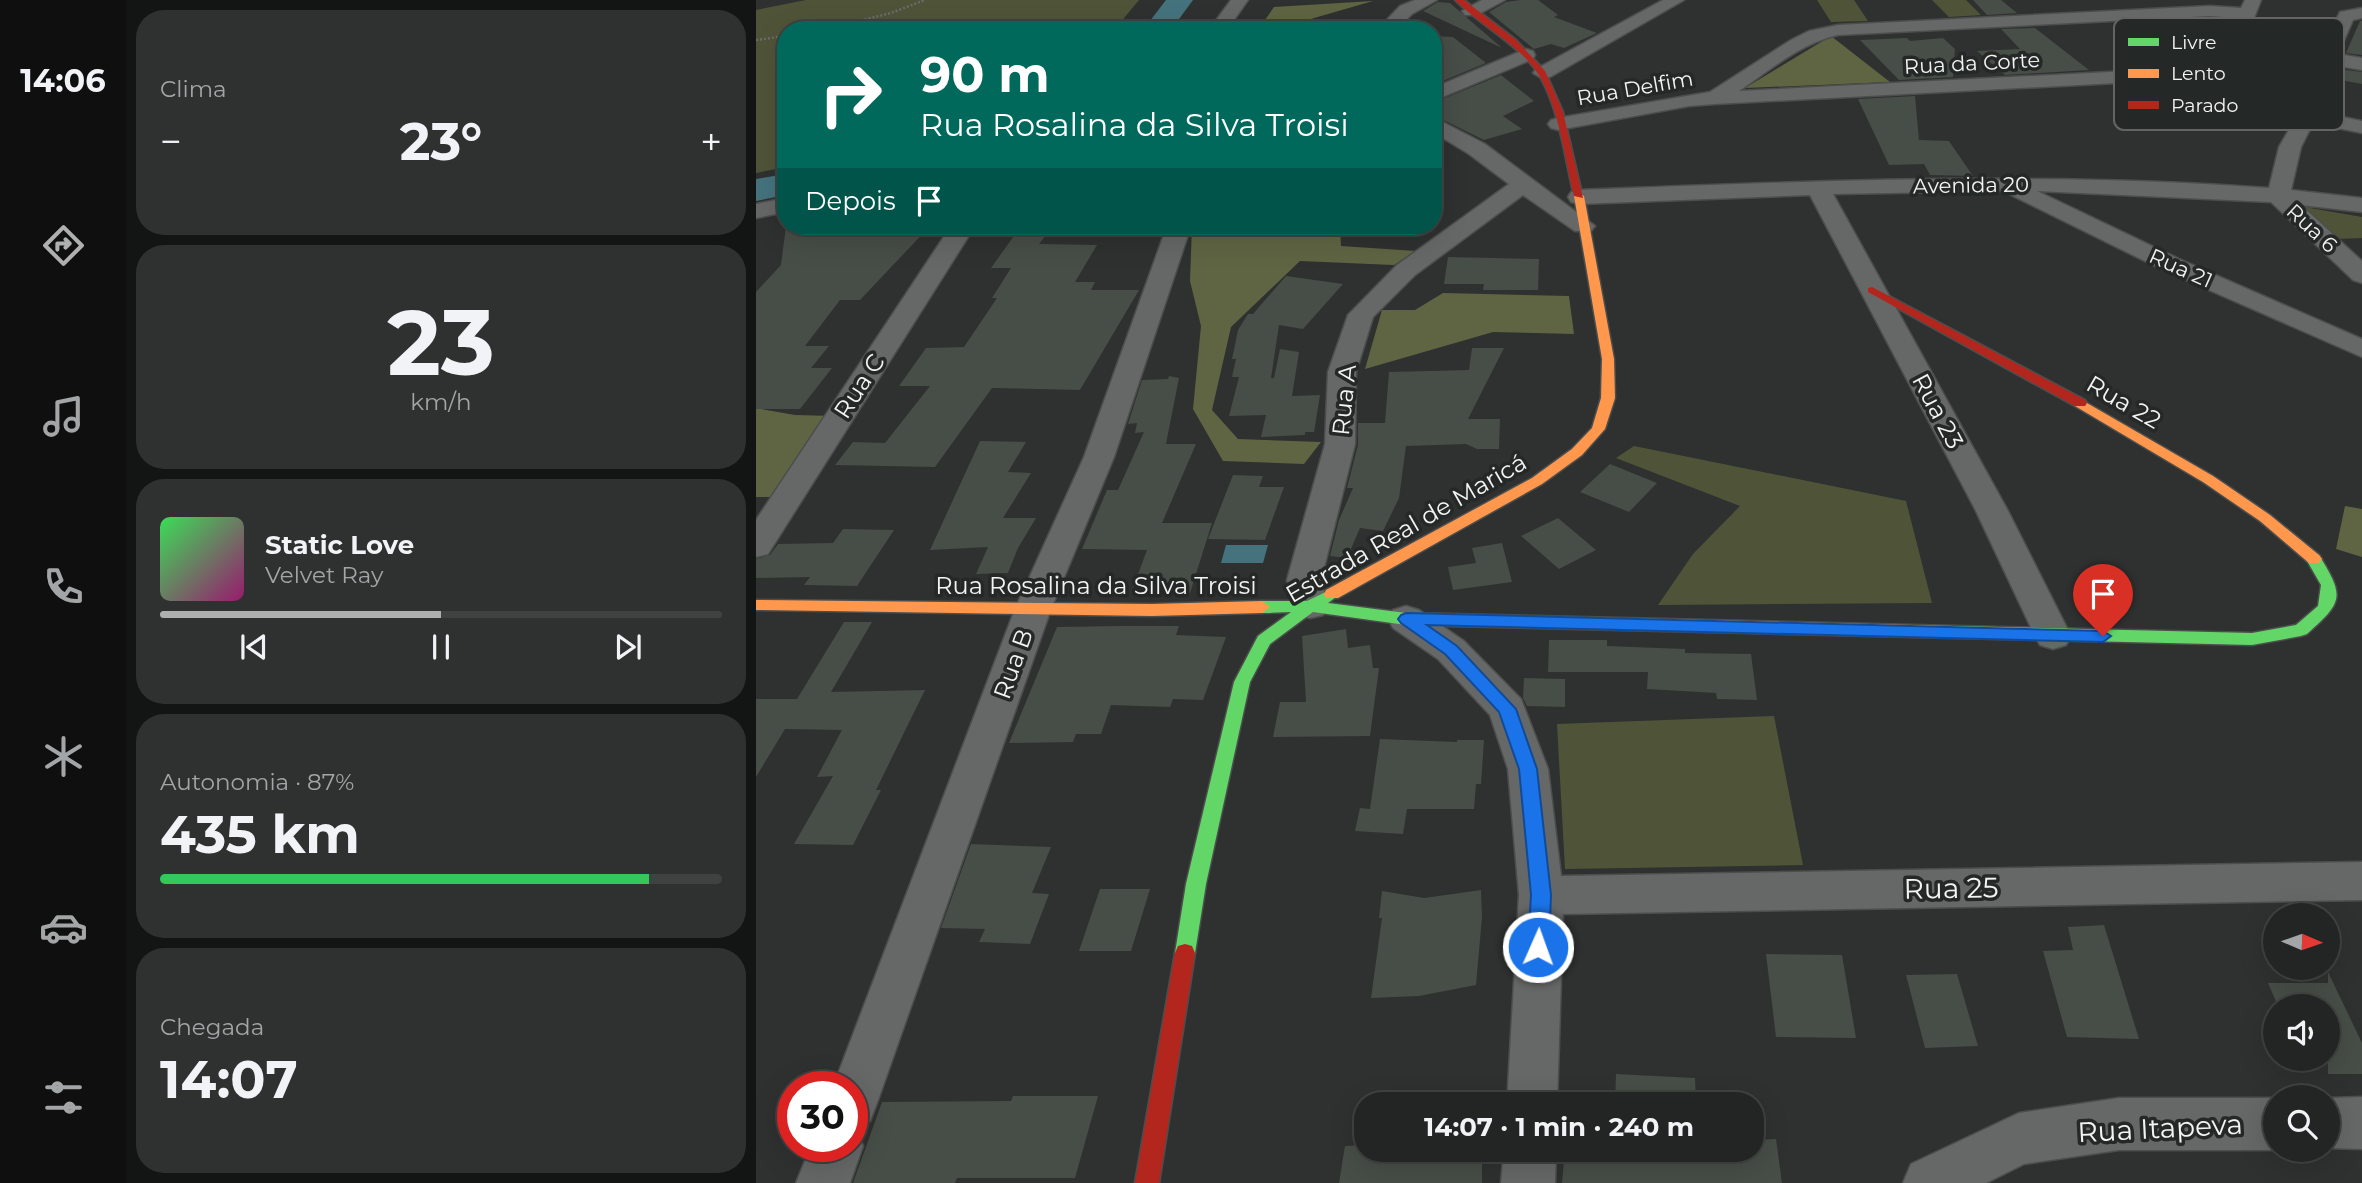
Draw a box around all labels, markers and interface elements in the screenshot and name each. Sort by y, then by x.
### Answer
legend [2114,18,2344,130]
text: Livre [2171,31,2216,54]
text: 90 m [920,45,1050,104]
street label: Rua da Corte [1903,47,2041,79]
icon: right [805,49,896,140]
text: 14:06 [20,61,106,100]
text: Lento [2171,62,2226,85]
street label: Rua Delfim [1575,65,1695,111]
text: Clima [160,75,227,103]
text: Parado [2171,94,2239,117]
text: Rua Rosalina da Silva Troisi [920,105,1349,144]
text: 23° [400,110,482,173]
text: − [160,118,182,165]
text: + [700,118,722,165]
street label: Avenida 20 [1913,171,2029,199]
icon: arrive [910,182,948,220]
text: Depois [805,185,896,217]
street label: Rua 6 [2282,198,2343,258]
icon: directions [39,221,88,270]
street label: Rua 21 [2145,243,2217,293]
text: 23 [387,287,495,398]
street label: Rua C [828,348,890,424]
street label: Rua A [1326,362,1362,437]
street label: Rua 23 [1906,368,1970,454]
street label: Rua 22 [2082,369,2166,435]
text: km/h [410,388,472,416]
icon: music [39,392,88,441]
street label: Estrada Real de Maricá [1281,447,1531,609]
text: Static Love [265,529,414,561]
text: Velvet Ray [265,561,383,589]
icon: phone [39,562,88,611]
pin [2073,564,2133,636]
street label: Rua Rosalina da Silva Troisi [935,571,1257,600]
icon: arrive [2084,575,2122,613]
street label: Rua B [987,625,1039,703]
icon: previous [235,628,273,666]
icon: pause [422,628,460,666]
icon: next [609,628,647,666]
icon: climate [39,732,88,781]
text: Autonomia · 87% [160,768,354,796]
text: 435 km [160,803,360,866]
street label: Rua 25 [1903,870,1999,906]
icon: car [39,903,88,952]
north arrow [2263,903,2340,980]
map controls [2263,903,2340,1162]
position arrow [1501,910,1575,984]
button: sound [2263,994,2340,1071]
text: Chegada [160,1013,264,1041]
text: 14:07 [160,1048,298,1111]
speed limit sign: 30 [777,1071,868,1162]
icon: filters [39,1073,88,1122]
button: search [2263,1085,2340,1162]
street label: Rua Itapeva [2076,1107,2244,1149]
text: 14:07 · 1 min · 240 m [1424,1111,1694,1143]

